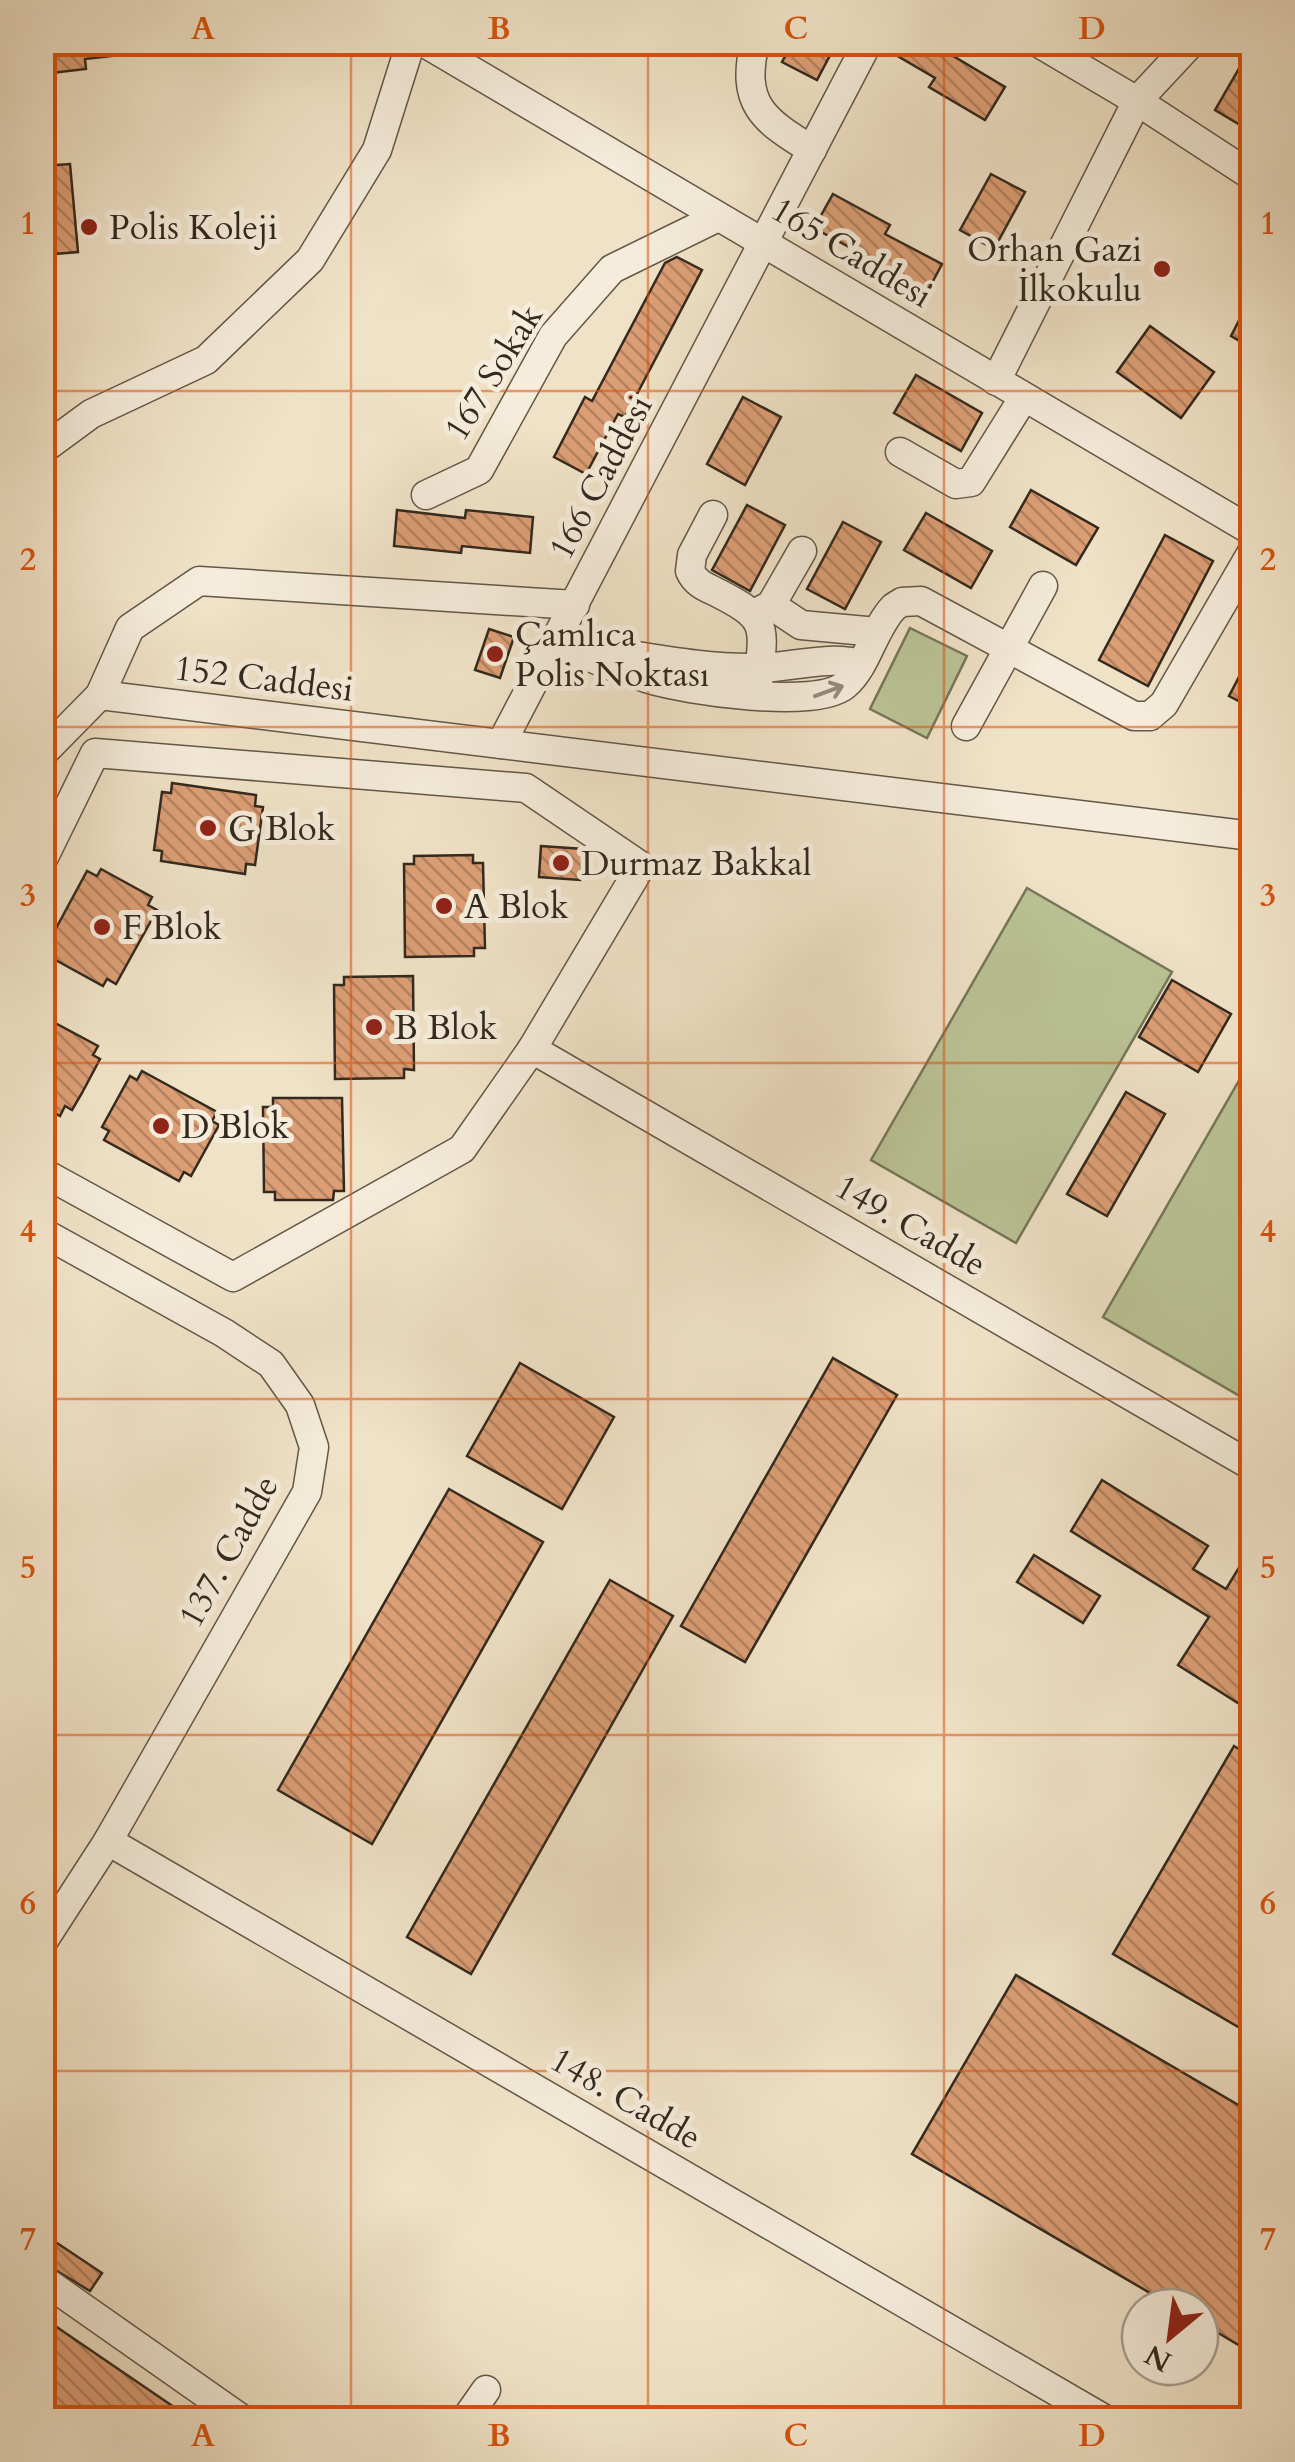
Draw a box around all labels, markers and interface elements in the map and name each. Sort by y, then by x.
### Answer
text: A [191,7,215,51]
text: B [487,7,511,51]
text: C [784,7,808,51]
text: D [1078,7,1106,51]
street label: 165 Caddesi [762,186,941,320]
text: 1 [20,202,36,246]
text: 1 [1260,202,1276,246]
place label: Polis Koleji [109,204,278,252]
marker: Polis Koleji [78,216,100,238]
place label: Orhan Gazi İlkokulu [967,226,1142,314]
marker: Orhan Gazi İlkokulu [1151,258,1173,280]
street label: 167 Sokak [433,295,555,450]
street label: 166 Caddesi [537,387,664,568]
text: 2 [20,538,36,582]
text: 2 [1260,538,1276,582]
place label: Çamlıca Polis Noktası [515,611,710,699]
marker: Çamlıca Polis Noktası [484,643,506,665]
street label: 152 Caddesi [172,644,356,714]
one-way arrow [813,681,844,699]
place label: G Blok [228,805,336,853]
marker: G Blok [197,817,219,839]
place label: Durmaz Bakkal [581,840,812,888]
marker: Durmaz Bakkal [550,852,572,874]
text: 3 [20,874,36,918]
text: 3 [1260,874,1276,918]
place label: A Blok [464,883,569,931]
marker: A Blok [433,895,455,917]
place label: F Blok [122,904,222,952]
marker: F Blok [91,916,113,938]
place label: B Blok [394,1004,498,1052]
marker: B Blok [363,1016,385,1038]
place label: D Blok [181,1103,289,1151]
marker: D Blok [150,1115,172,1137]
street label: 149. Cadde [826,1163,995,1288]
text: 4 [20,1210,36,1254]
text: 4 [1260,1210,1276,1254]
street label: 137. Cadde [167,1467,290,1636]
text: 5 [20,1546,36,1590]
text: 5 [1260,1546,1276,1590]
text: 6 [20,1882,36,1926]
text: 6 [1260,1882,1276,1926]
street label: 148. Cadde [541,2036,710,2161]
text: 7 [20,2218,36,2262]
text: 7 [1260,2218,1276,2262]
north arrow [1120,2287,1220,2387]
text: N [1139,2335,1178,2380]
text: A [191,2414,215,2458]
text: B [487,2414,511,2458]
text: C [784,2414,808,2458]
text: D [1078,2414,1106,2458]

